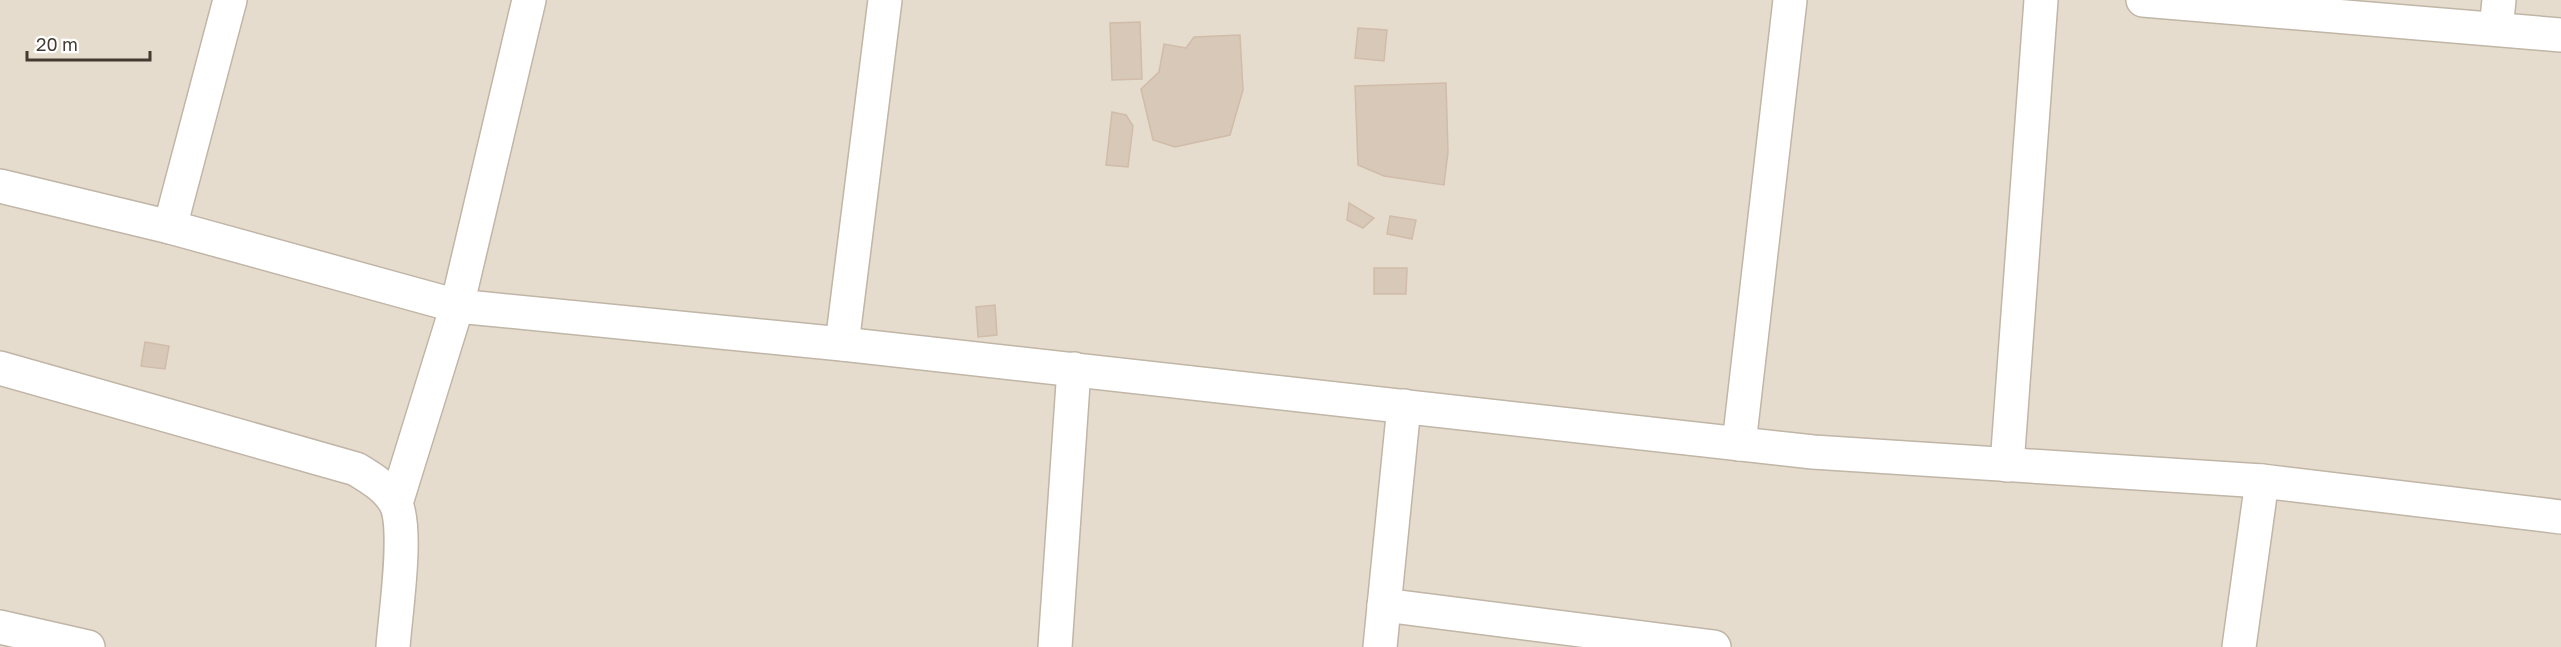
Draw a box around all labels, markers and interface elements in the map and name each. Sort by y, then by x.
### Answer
scale bar [27,24,150,62]
text: 20 m [36,33,78,55]

